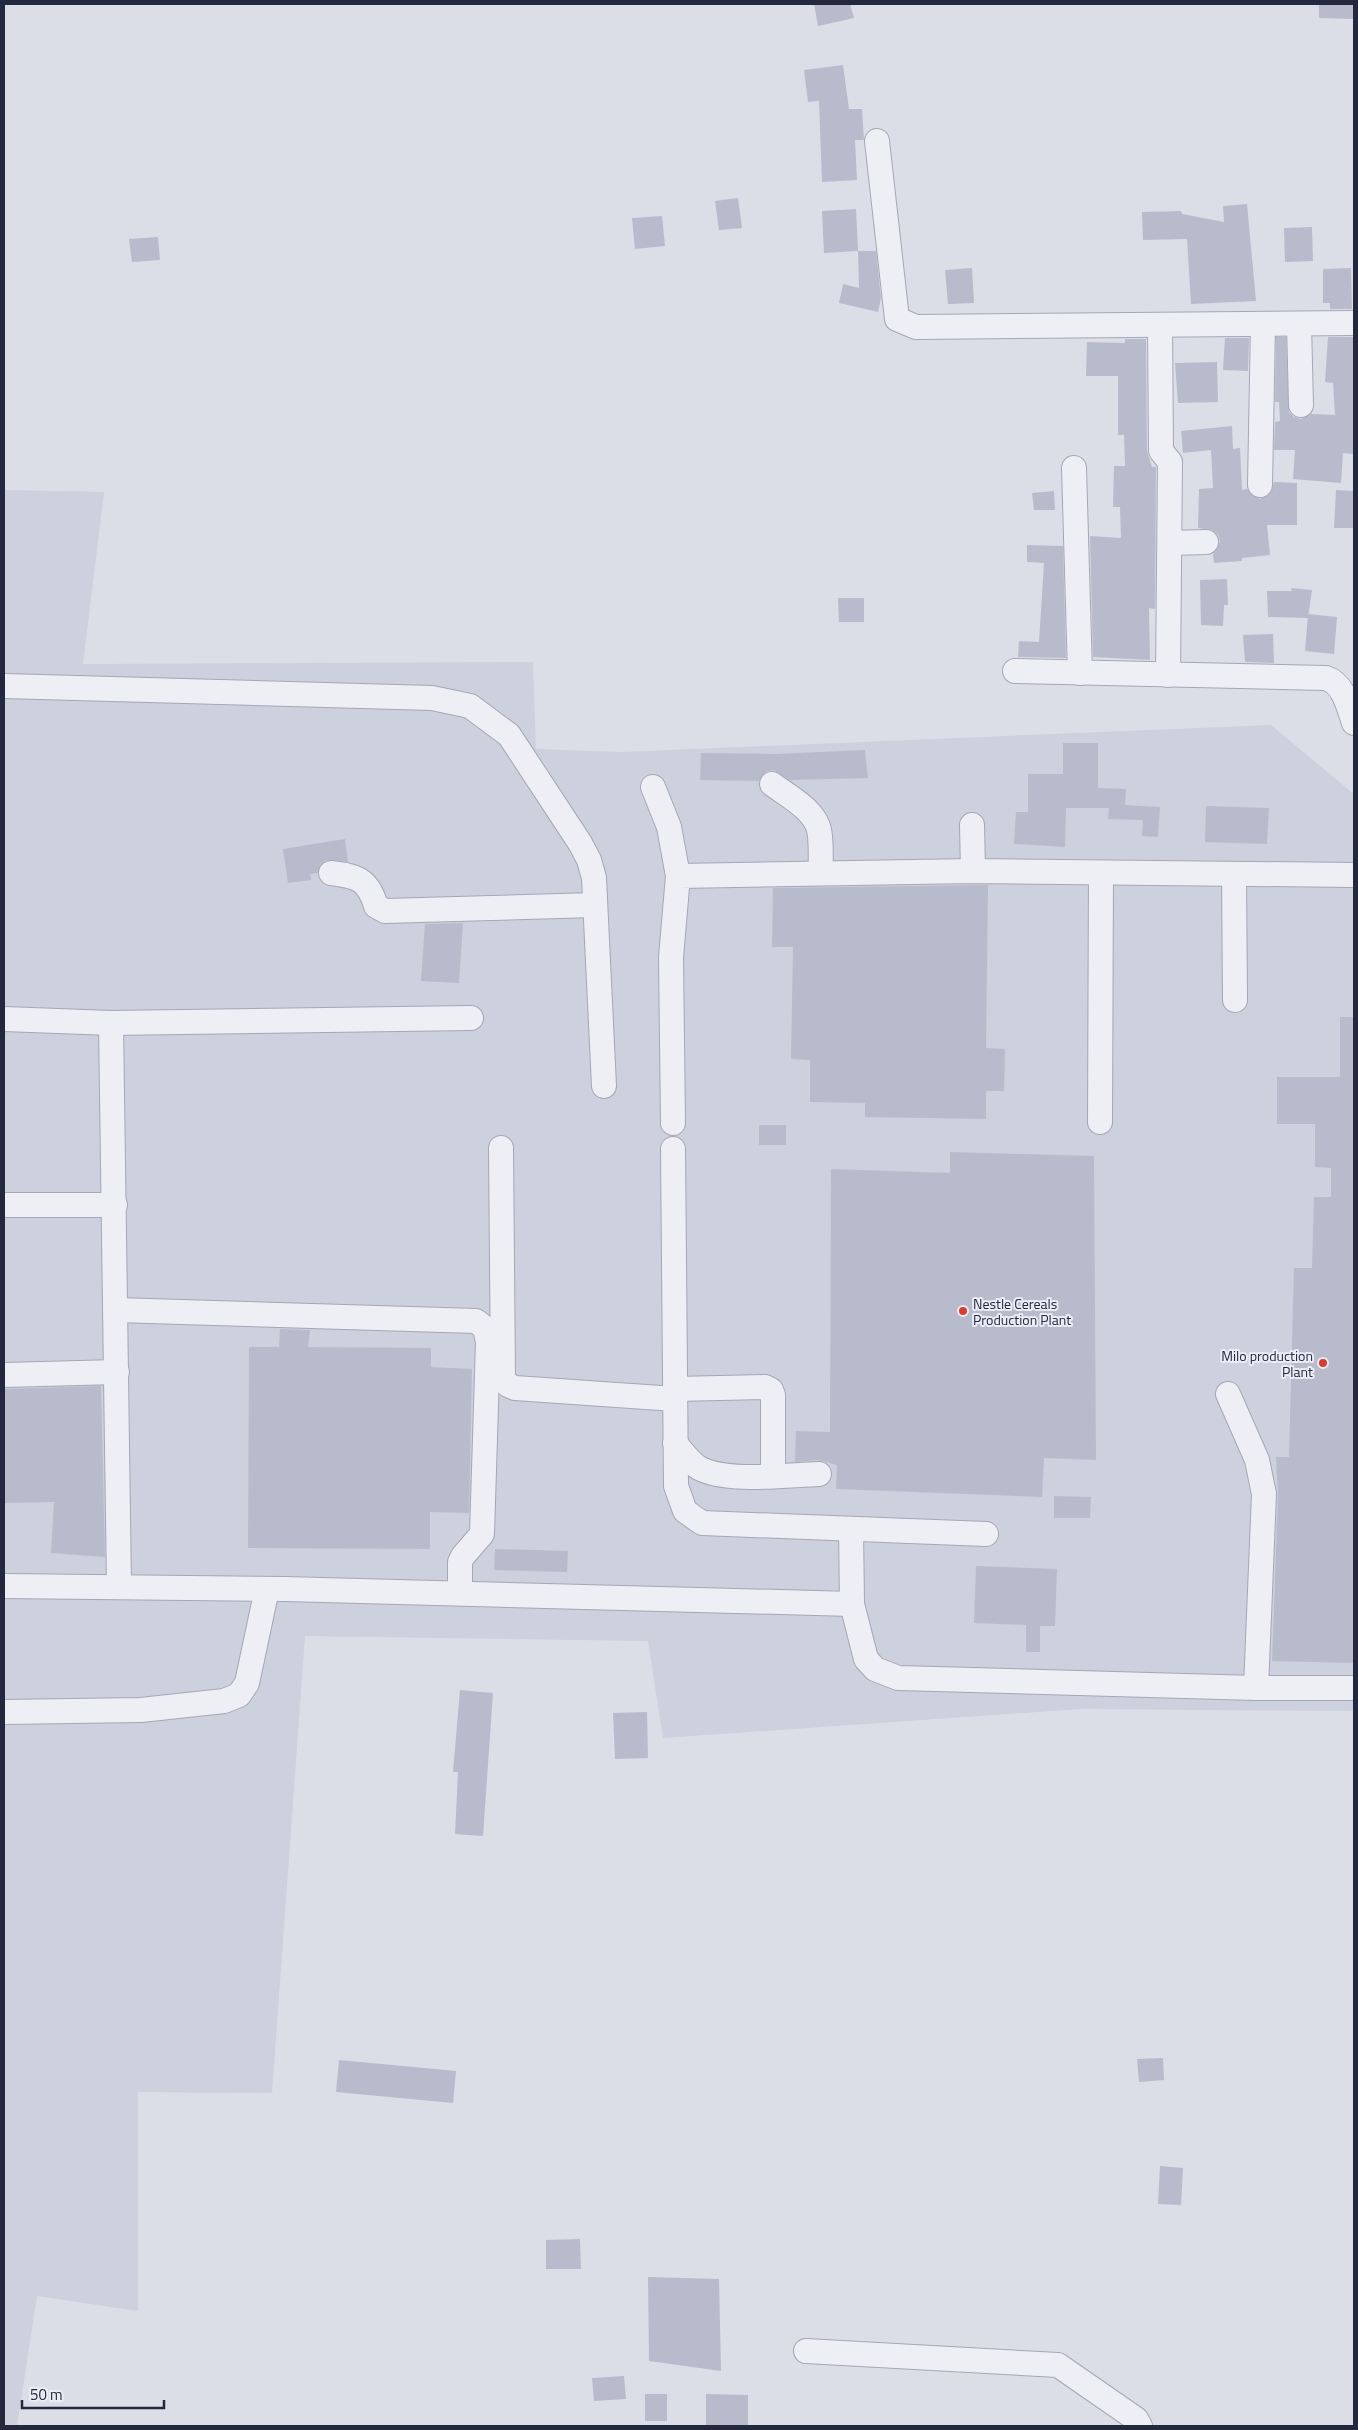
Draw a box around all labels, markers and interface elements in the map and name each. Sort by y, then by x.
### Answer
place label: Nestle Cereals Production Plant [973,1293,1071,1330]
marker: Nestle Cereals Production Plant [957,1305,969,1317]
place label: Milo production Plant [1221,1345,1313,1382]
marker: Milo production Plant [1317,1357,1329,1369]
scale bar [22,2378,165,2410]
text: 50 m [30,2383,63,2406]

